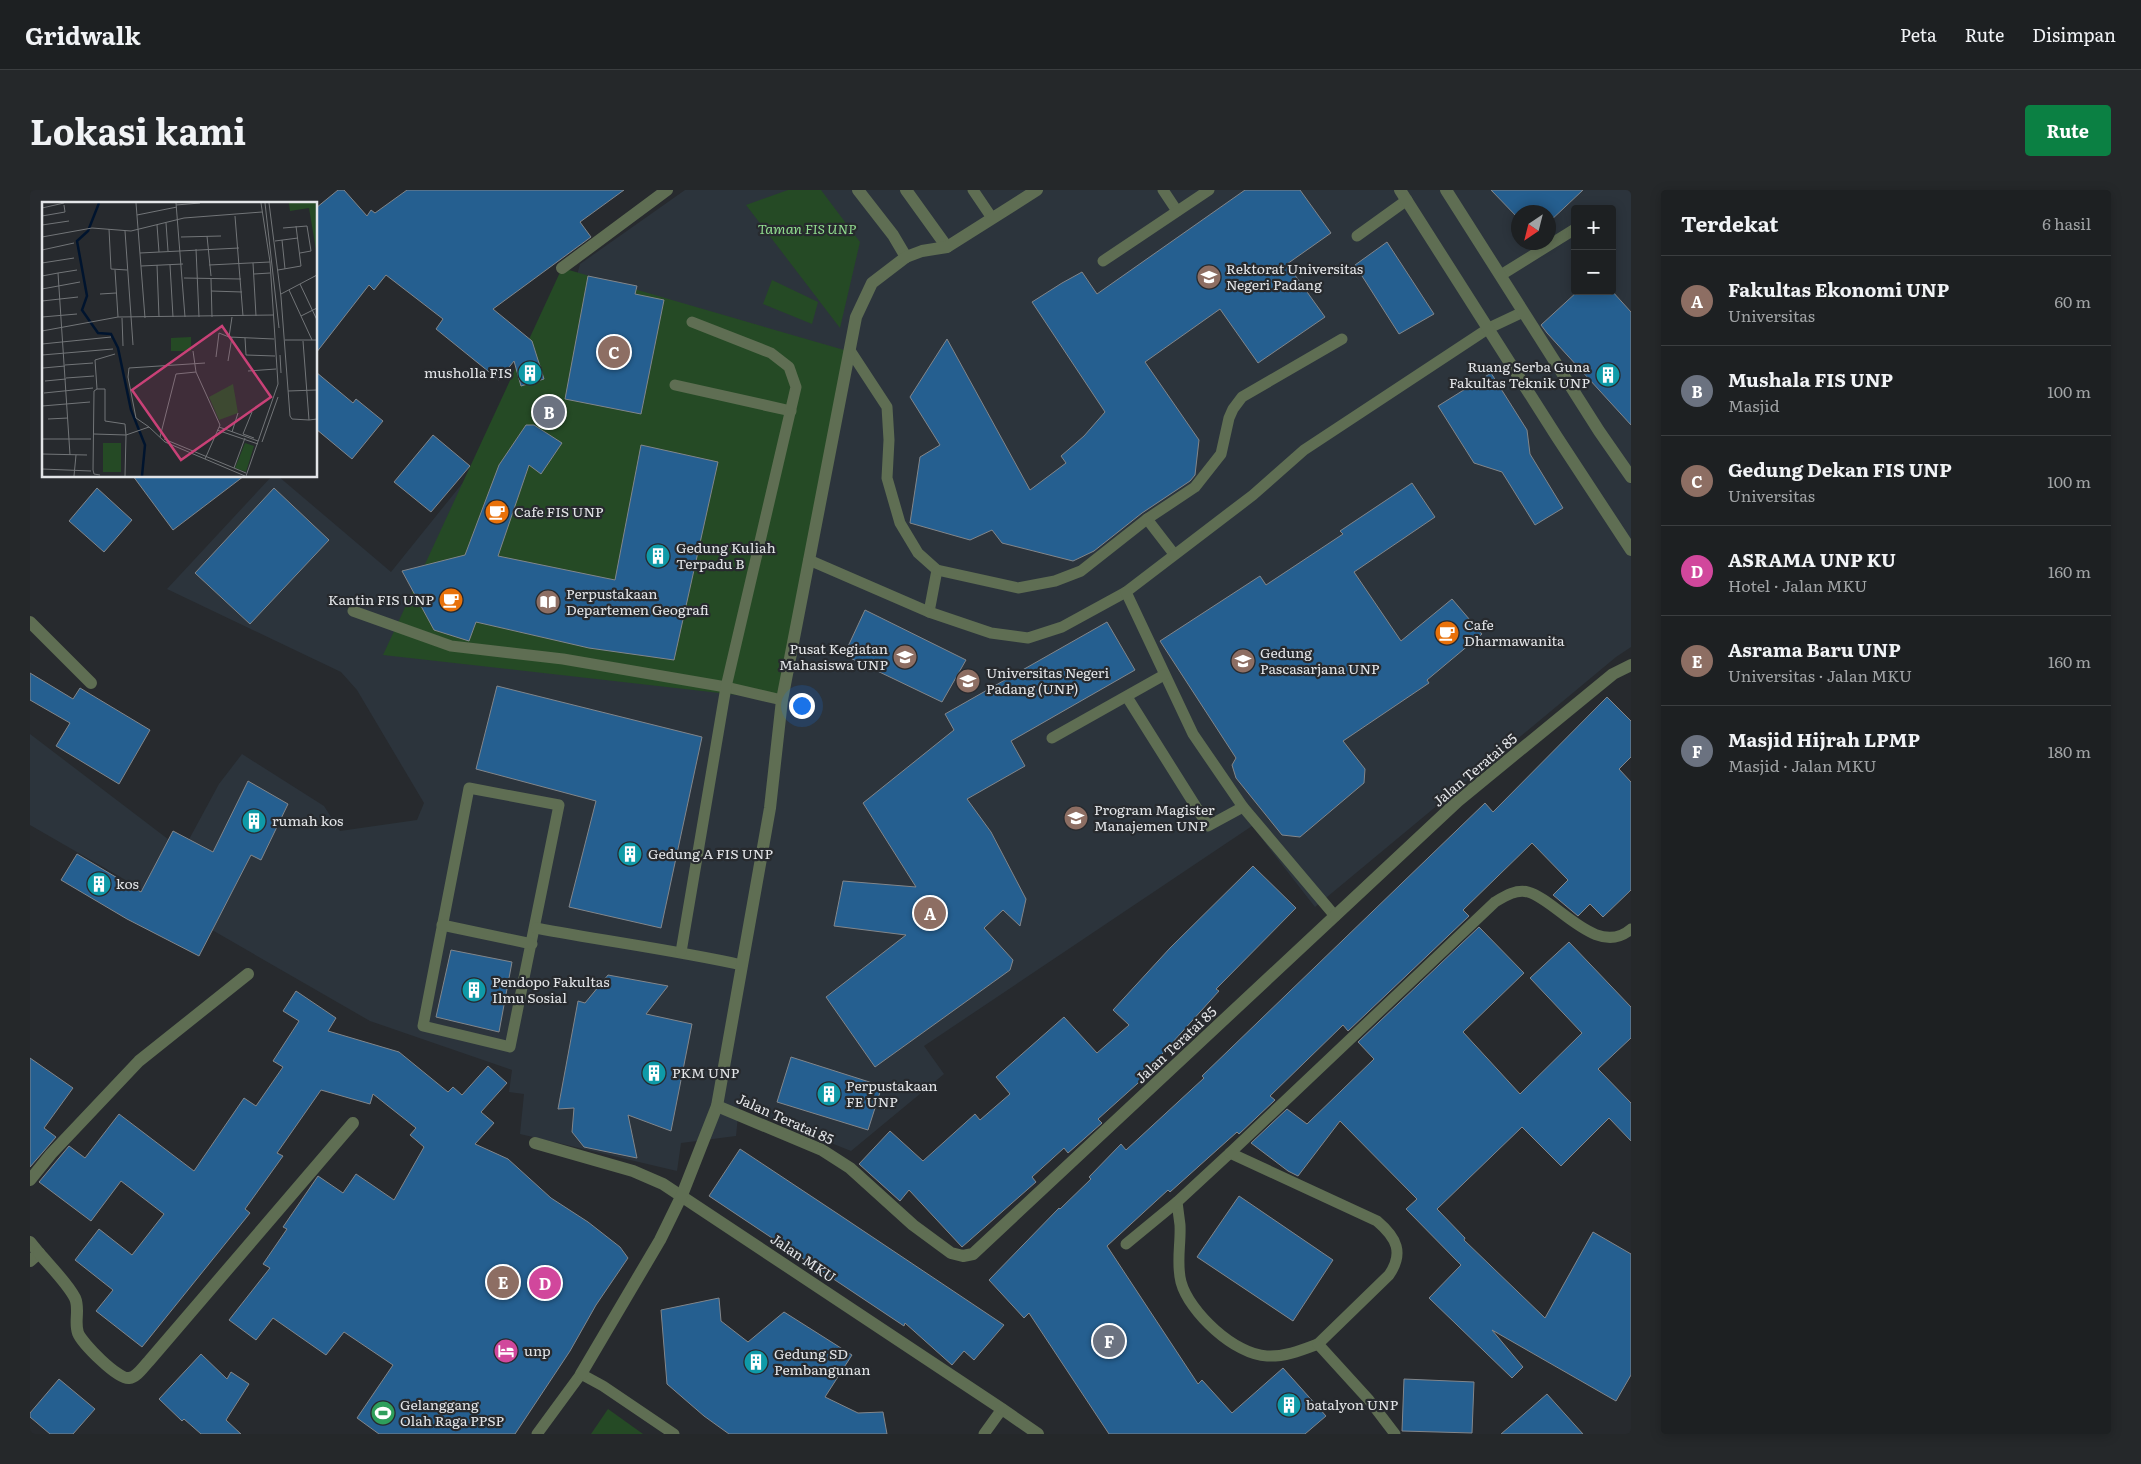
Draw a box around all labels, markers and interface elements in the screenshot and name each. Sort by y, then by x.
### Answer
text: Gridwalk [25,17,141,52]
text: Peta [1900,21,1937,48]
text: Rute [1965,21,2004,48]
text: Disimpan [2032,21,2116,48]
text: Lokasi kami [30,104,246,156]
button: Rute [2025,105,2111,156]
inset map [42,202,318,478]
north arrow [1511,205,1556,250]
map controls [1571,205,1616,295]
button: + [1571,205,1616,250]
text: Terdekat [1681,207,1779,238]
text: 6 hasil [2042,211,2091,235]
park label: Taman FIS UNP [758,218,856,238]
button: − [1571,250,1616,295]
place label: Rektorat Universitas Negeri Padang [1226,258,1363,294]
school or university icon: Rektorat Universitas Negeri Padang [1196,264,1222,290]
text: Fakultas Ekonomi UNP [1728,275,1949,303]
text: A [1691,289,1703,313]
text: 60 m [2054,289,2091,313]
text: Universitas [1728,303,1815,327]
pin: C [598,333,630,371]
place label: Ruang Serba Guna Fakultas Teknik UNP [1449,356,1591,392]
building icon: musholla FIS [517,360,543,386]
place label: musholla FIS [424,362,512,382]
building icon: Ruang Serba Guna Fakultas Teknik UNP [1595,362,1621,388]
text: Mushala FIS UNP [1728,365,1893,393]
text: B [1691,379,1703,403]
text: 100 m [2047,379,2091,403]
pin: B [533,393,565,431]
text: Masjid [1728,393,1780,417]
text: Gedung Dekan FIS UNP [1728,455,1952,483]
text: C [1691,469,1703,493]
text: 100 m [2047,469,2091,493]
text: Universitas [1728,483,1815,507]
cafe icon: Cafe FIS UNP [484,499,510,525]
place label: Cafe FIS UNP [514,501,604,521]
place label: Gedung Kuliah Terpadu B [676,537,776,573]
building icon: Gedung Kuliah Terpadu B [645,543,671,569]
text: ASRAMA UNP KU [1728,545,1896,573]
text: D [1691,559,1703,583]
text: 160 m [2048,559,2091,583]
text: Hotel · Jalan MKU [1728,573,1867,597]
place label: Perpustakaan Departemen Geografi [566,583,709,619]
cafe icon: Kantin FIS UNP [438,587,464,613]
place label: Kantin FIS UNP [328,589,435,609]
library icon: Perpustakaan Departemen Geografi [535,589,561,615]
place label: Cafe Dharmawanita [1464,614,1565,650]
cafe icon: Cafe Dharmawanita [1434,620,1460,646]
text: Asrama Baru UNP [1728,635,1901,663]
place label: Pusat Kegiatan Mahasiswa UNP [779,638,889,674]
place label: Gedung Pascasarjana UNP [1260,642,1380,678]
school or university icon: Pusat Kegiatan Mahasiswa UNP [892,644,918,670]
school or university icon: Gedung Pascasarjana UNP [1230,648,1256,674]
text: E [1692,649,1702,673]
text: 160 m [2048,649,2091,673]
place label: Universitas Negeri Padang (UNP) [986,662,1109,698]
text: Universitas · Jalan MKU [1728,663,1912,687]
school or university icon: Universitas Negeri Padang (UNP) [955,668,981,694]
your location [789,693,815,719]
text: Masjid Hijrah LPMP [1728,725,1920,753]
street label: Jalan Teratai 85 [1428,728,1521,810]
text: F [1692,739,1702,763]
text: 180 m [2048,739,2091,763]
text: Masjid · Jalan MKU [1728,753,1876,777]
place label: Program Magister Manajemen UNP [1094,799,1215,835]
school or university icon: Program Magister Manajemen UNP [1063,805,1089,831]
building icon: rumah kos [241,808,267,834]
place label: rumah kos [272,810,343,830]
building icon: Gedung A FIS UNP [617,841,643,867]
place label: Gedung A FIS UNP [648,843,774,863]
building icon: kos [86,871,112,897]
place label: kos [116,873,139,893]
pin: A [914,894,946,932]
place label: Pendopo Fakultas Ilmu Sosial [492,971,610,1007]
building icon: Pendopo Fakultas Ilmu Sosial [461,977,487,1003]
street label: Jalan Teratai 85 [1130,1001,1220,1087]
building icon: PKM UNP [641,1060,667,1086]
place label: PKM UNP [672,1062,740,1082]
place label: Perpustakaan FE UNP [846,1075,938,1111]
building icon: Perpustakaan FE UNP [816,1081,842,1107]
street label: Jalan Teratai 85 [734,1088,837,1148]
street label: Jalan MKU [767,1228,840,1286]
pin: E [487,1263,519,1301]
pin: D [529,1264,561,1302]
pin: F [1093,1322,1125,1360]
hotel icon: unp [493,1338,519,1364]
place label: unp [524,1340,551,1360]
place label: Gedung SD Pembangunan [774,1343,871,1379]
building icon: Gedung SD Pembangunan [743,1349,769,1375]
building icon: batalyon UNP [1276,1392,1302,1418]
place label: Gelanggang Olah Raga PPSP [400,1394,505,1430]
place label: batalyon UNP [1306,1394,1399,1414]
sports icon: Gelanggang Olah Raga PPSP [370,1400,396,1426]

